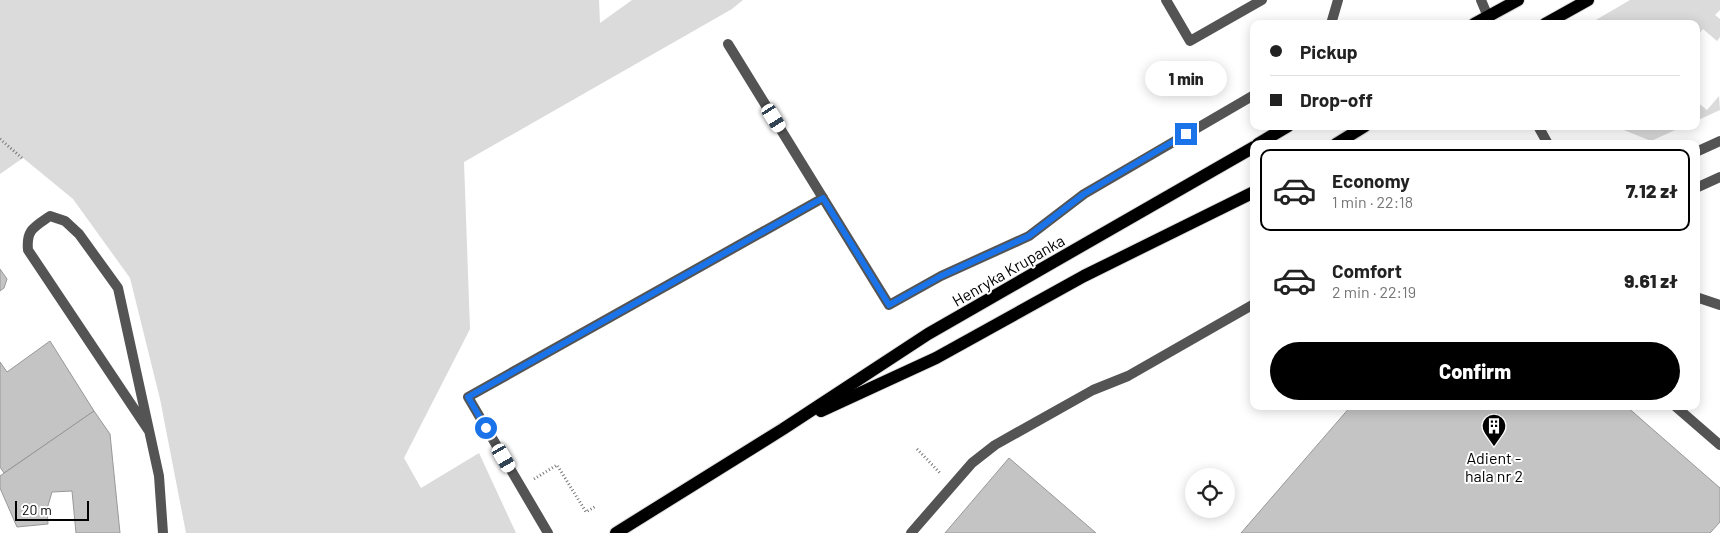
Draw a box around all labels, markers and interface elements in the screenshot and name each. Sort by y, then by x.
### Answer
text: Pickup [1300,40,1358,63]
callout: 1 min [1145,62,1227,96]
text: 1 min [1168,69,1204,88]
text: Drop-off [1300,88,1373,111]
car [759,101,788,135]
route end [1175,123,1197,145]
icon: car [1272,168,1317,213]
text: Economy [1332,169,1410,192]
text: 7.12 zł [1626,179,1678,202]
text: 1 min · 22:18 [1332,192,1413,211]
street label: Henryka Krupanka [949,230,1067,310]
icon: car [1272,258,1317,303]
text: Comfort [1332,259,1402,282]
text: 9.61 zł [1624,269,1678,292]
text: 2 min · 22:19 [1332,282,1416,301]
button: Confirm [1270,342,1680,400]
building icon: Adient - hala nr 2 [1481,413,1507,447]
route start [475,417,497,439]
car [490,441,517,475]
place label: Adient - hala nr 2 [1465,448,1523,485]
map controls [1185,468,1235,518]
button: locate [1185,468,1235,518]
scale bar [15,498,89,521]
text: 20 m [22,501,52,518]

